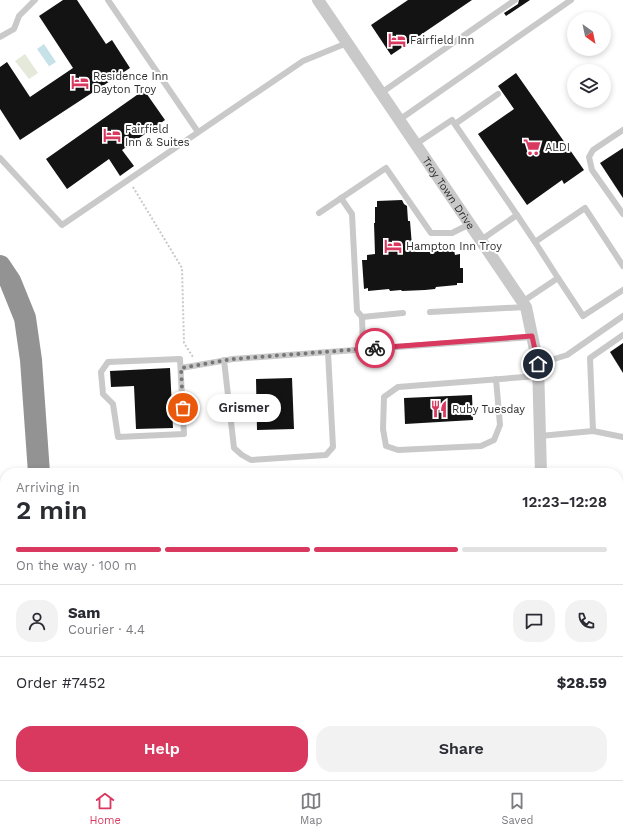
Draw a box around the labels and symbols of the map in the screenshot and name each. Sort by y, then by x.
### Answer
north arrow [567,12,611,56]
hotel icon: Fairfield Inn [387,30,407,50]
place label: Fairfield Inn [410,34,474,47]
place label: Residence Inn Dayton Troy [93,70,168,96]
hotel icon: Residence Inn Dayton Troy [70,72,90,92]
place label: Fairfield Inn & Suites [125,123,190,149]
hotel icon: Fairfield Inn & Suites [102,125,122,145]
supermarket icon: ALDI [522,137,542,157]
place label: ALDI [545,141,570,154]
street label: Troy Town Drive [420,154,478,232]
hotel icon: Hampton Inn Troy [383,236,403,256]
place label: Hampton Inn Troy [406,240,502,253]
courier [355,328,395,368]
pin [521,347,555,381]
pin [166,391,200,425]
callout: Grismer [207,394,281,422]
restaurant icon: Ruby Tuesday [429,399,449,419]
place label: Ruby Tuesday [452,403,525,416]

